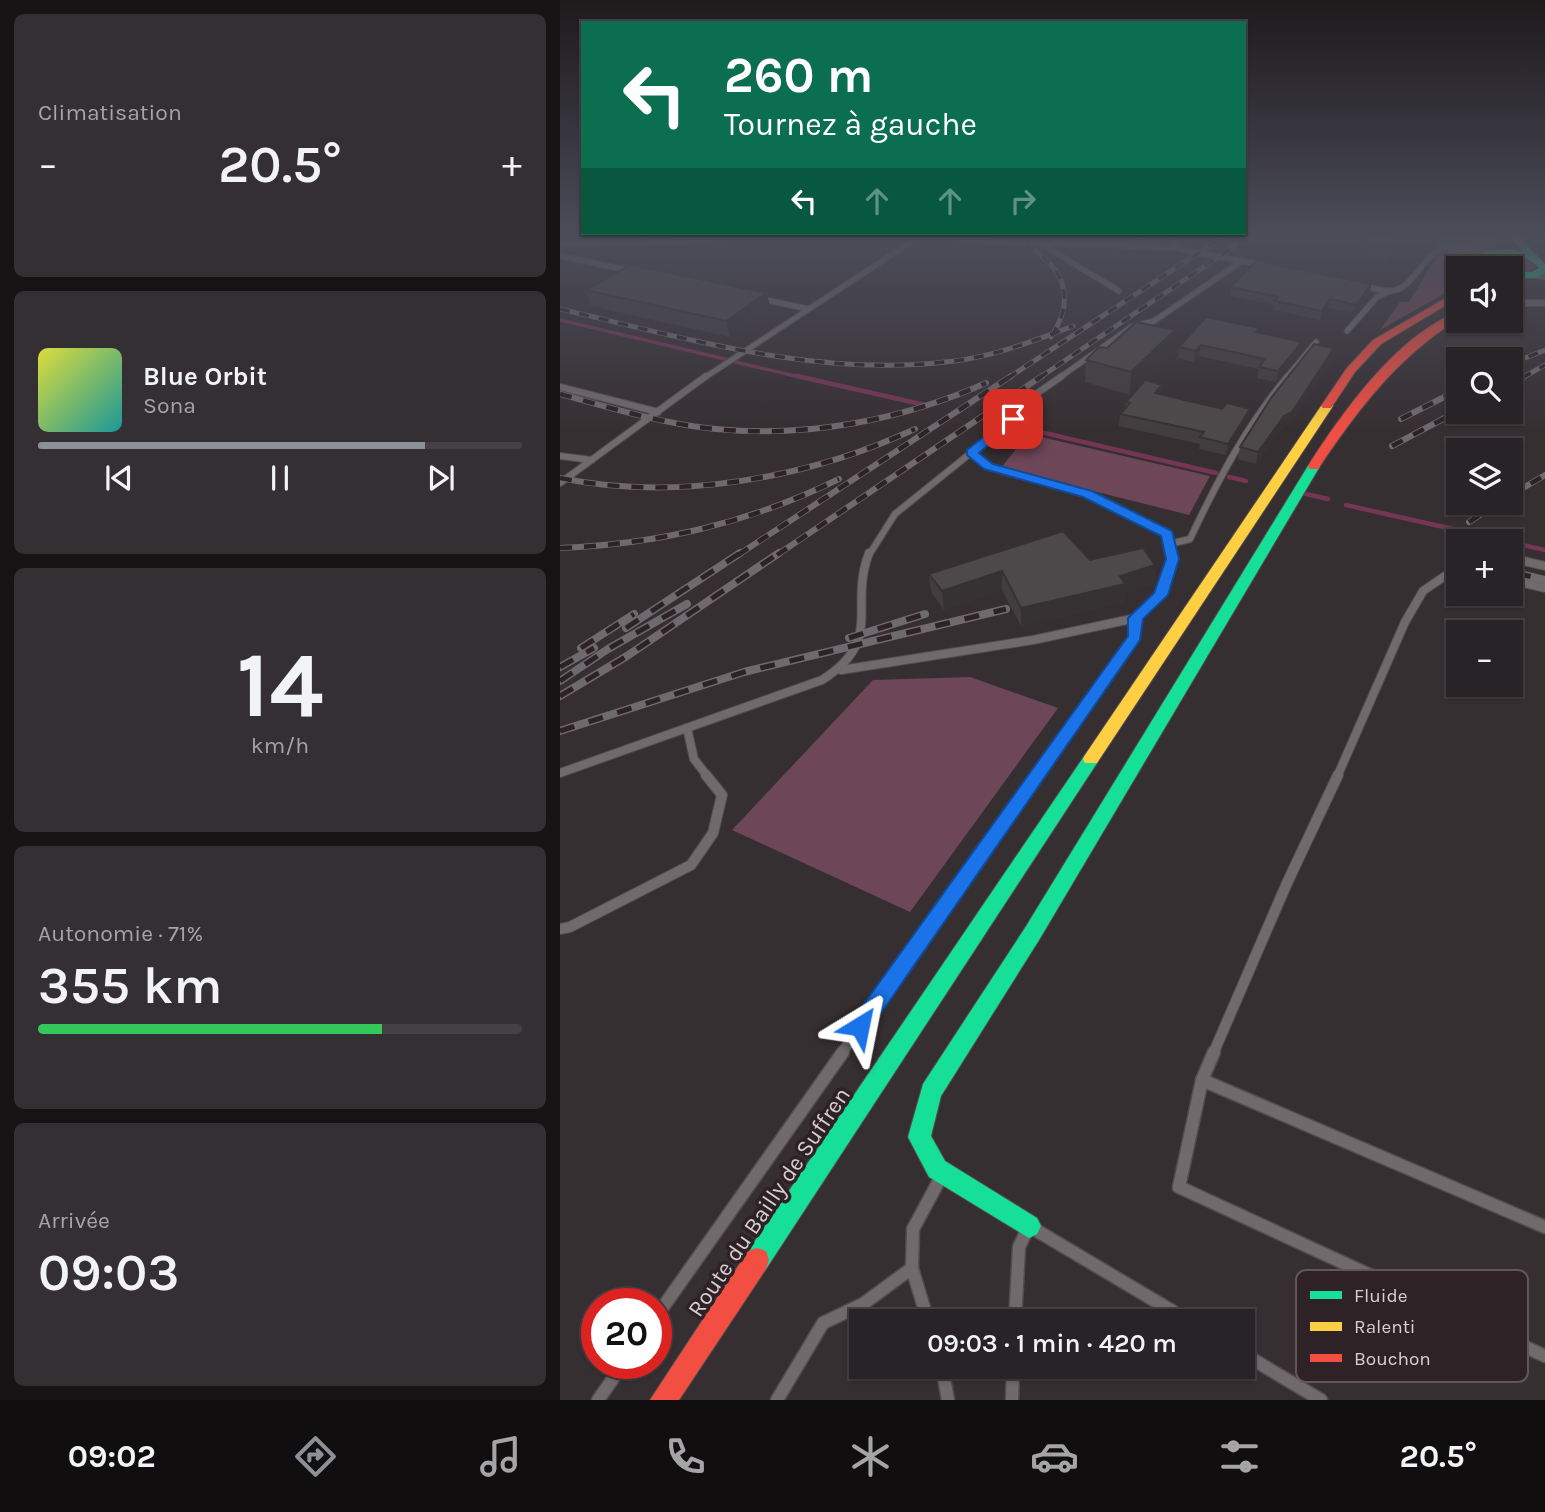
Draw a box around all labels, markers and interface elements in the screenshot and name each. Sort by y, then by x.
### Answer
text: 260 m [724,47,873,104]
icon: left [609,49,700,140]
text: Climatisation [38,99,182,126]
text: Tournez à gauche [724,106,977,143]
text: 20.5° [218,134,342,195]
text: − [38,142,58,187]
text: + [502,142,522,187]
icon: left [785,182,823,220]
icon: ahead [858,182,896,220]
icon: ahead [931,182,969,220]
icon: right [1004,182,1042,220]
map controls [1446,256,1523,697]
button: sound [1446,256,1523,333]
button: search [1446,347,1523,424]
text: Blue Orbit [143,361,267,392]
pin [983,389,1043,449]
text: Sona [143,392,196,419]
icon: arrive [994,400,1032,438]
button: layers [1446,438,1523,515]
icon: previous [100,459,138,497]
icon: pause [261,459,299,497]
icon: next [422,459,460,497]
button: + [1446,529,1523,606]
button: − [1446,620,1523,697]
text: 14 [237,633,323,739]
text: km/h [251,732,309,759]
text: Autonomie · 71% [38,920,203,947]
text: 355 km [38,955,222,1016]
position arrow [823,989,897,1063]
street label: Route du Bailly de Suffren [682,1082,856,1322]
text: Arrivée [38,1207,110,1234]
text: 09:03 [38,1242,179,1303]
legend [1296,1270,1528,1382]
text: Fluide [1354,1285,1407,1307]
speed limit sign: 20 [581,1288,672,1379]
text: Ralenti [1354,1316,1415,1338]
text: 09:03 · 1 min · 420 m [927,1328,1177,1359]
text: Bouchon [1354,1348,1431,1370]
icon: directions [291,1432,340,1481]
icon: music [476,1432,525,1481]
icon: phone [661,1432,710,1481]
icon: climate [846,1432,895,1481]
icon: car [1030,1432,1079,1481]
icon: filters [1215,1432,1264,1481]
text: 09:02 [68,1438,156,1475]
text: 20.5° [1400,1438,1477,1475]

